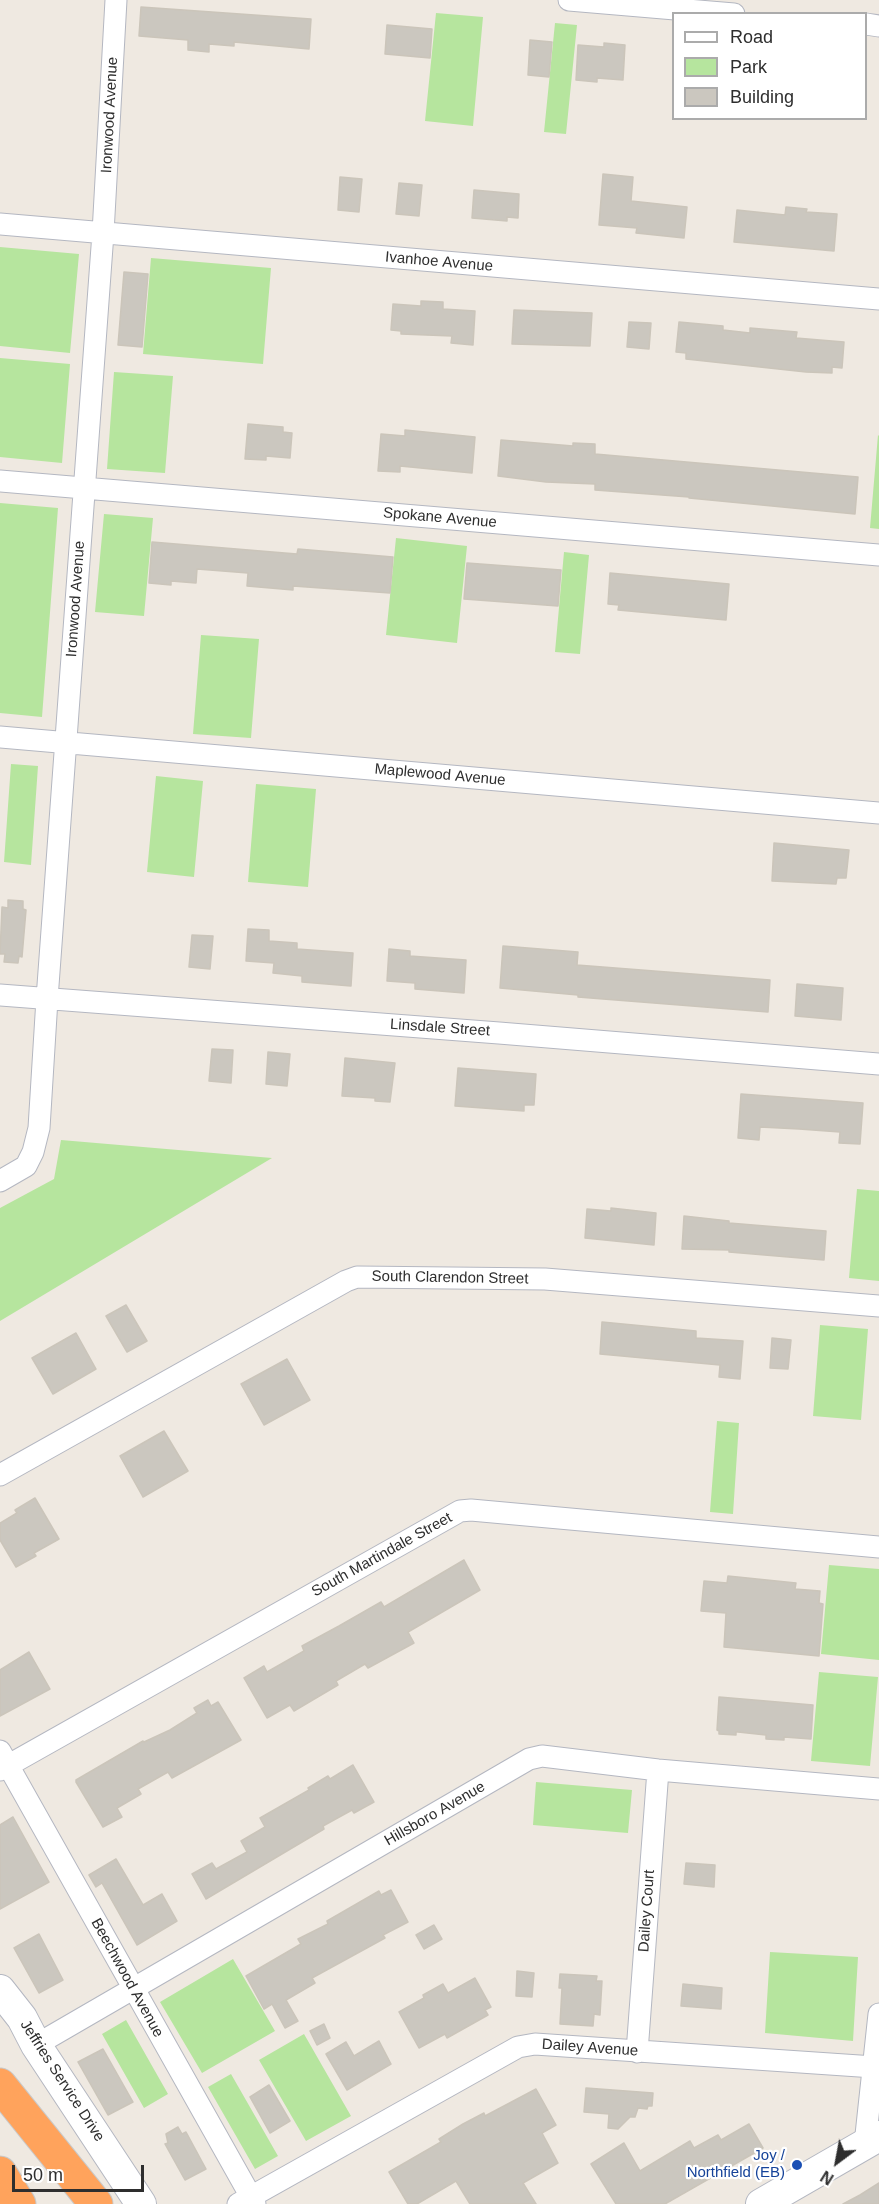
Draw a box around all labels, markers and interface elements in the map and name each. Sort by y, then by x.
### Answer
legend [672,12,867,120]
text: Road [730,27,773,47]
street label: Ironwood Avenue [98,56,122,174]
text: Park [730,57,767,77]
text: Building [730,87,794,107]
street label: Ivanhoe Avenue [384,248,494,276]
street label: Spokane Avenue [382,504,498,532]
street label: Ironwood Avenue [63,540,89,658]
street label: Maplewood Avenue [374,760,506,790]
street label: Linsdale Street [389,1016,491,1040]
street label: South Clarendon Street [371,1268,529,1288]
street label: South Martindale Street [309,1509,455,1601]
street label: Hillsboro Avenue [382,1778,488,1850]
street label: Dailey Court [635,1869,659,1953]
street label: Beechwood Avenue [87,1915,167,2041]
street label: Jeffries Service Drive [16,2017,108,2145]
street label: Dailey Avenue [541,2036,639,2060]
north arrow [807,2132,867,2192]
place label: Joy / Northfield (EB) [687,2147,785,2182]
scale bar [15,2153,147,2191]
marker: Joy / Northfield (EB) [790,2158,804,2172]
text: 50 m [23,2165,63,2185]
text: N [818,2167,837,2188]

